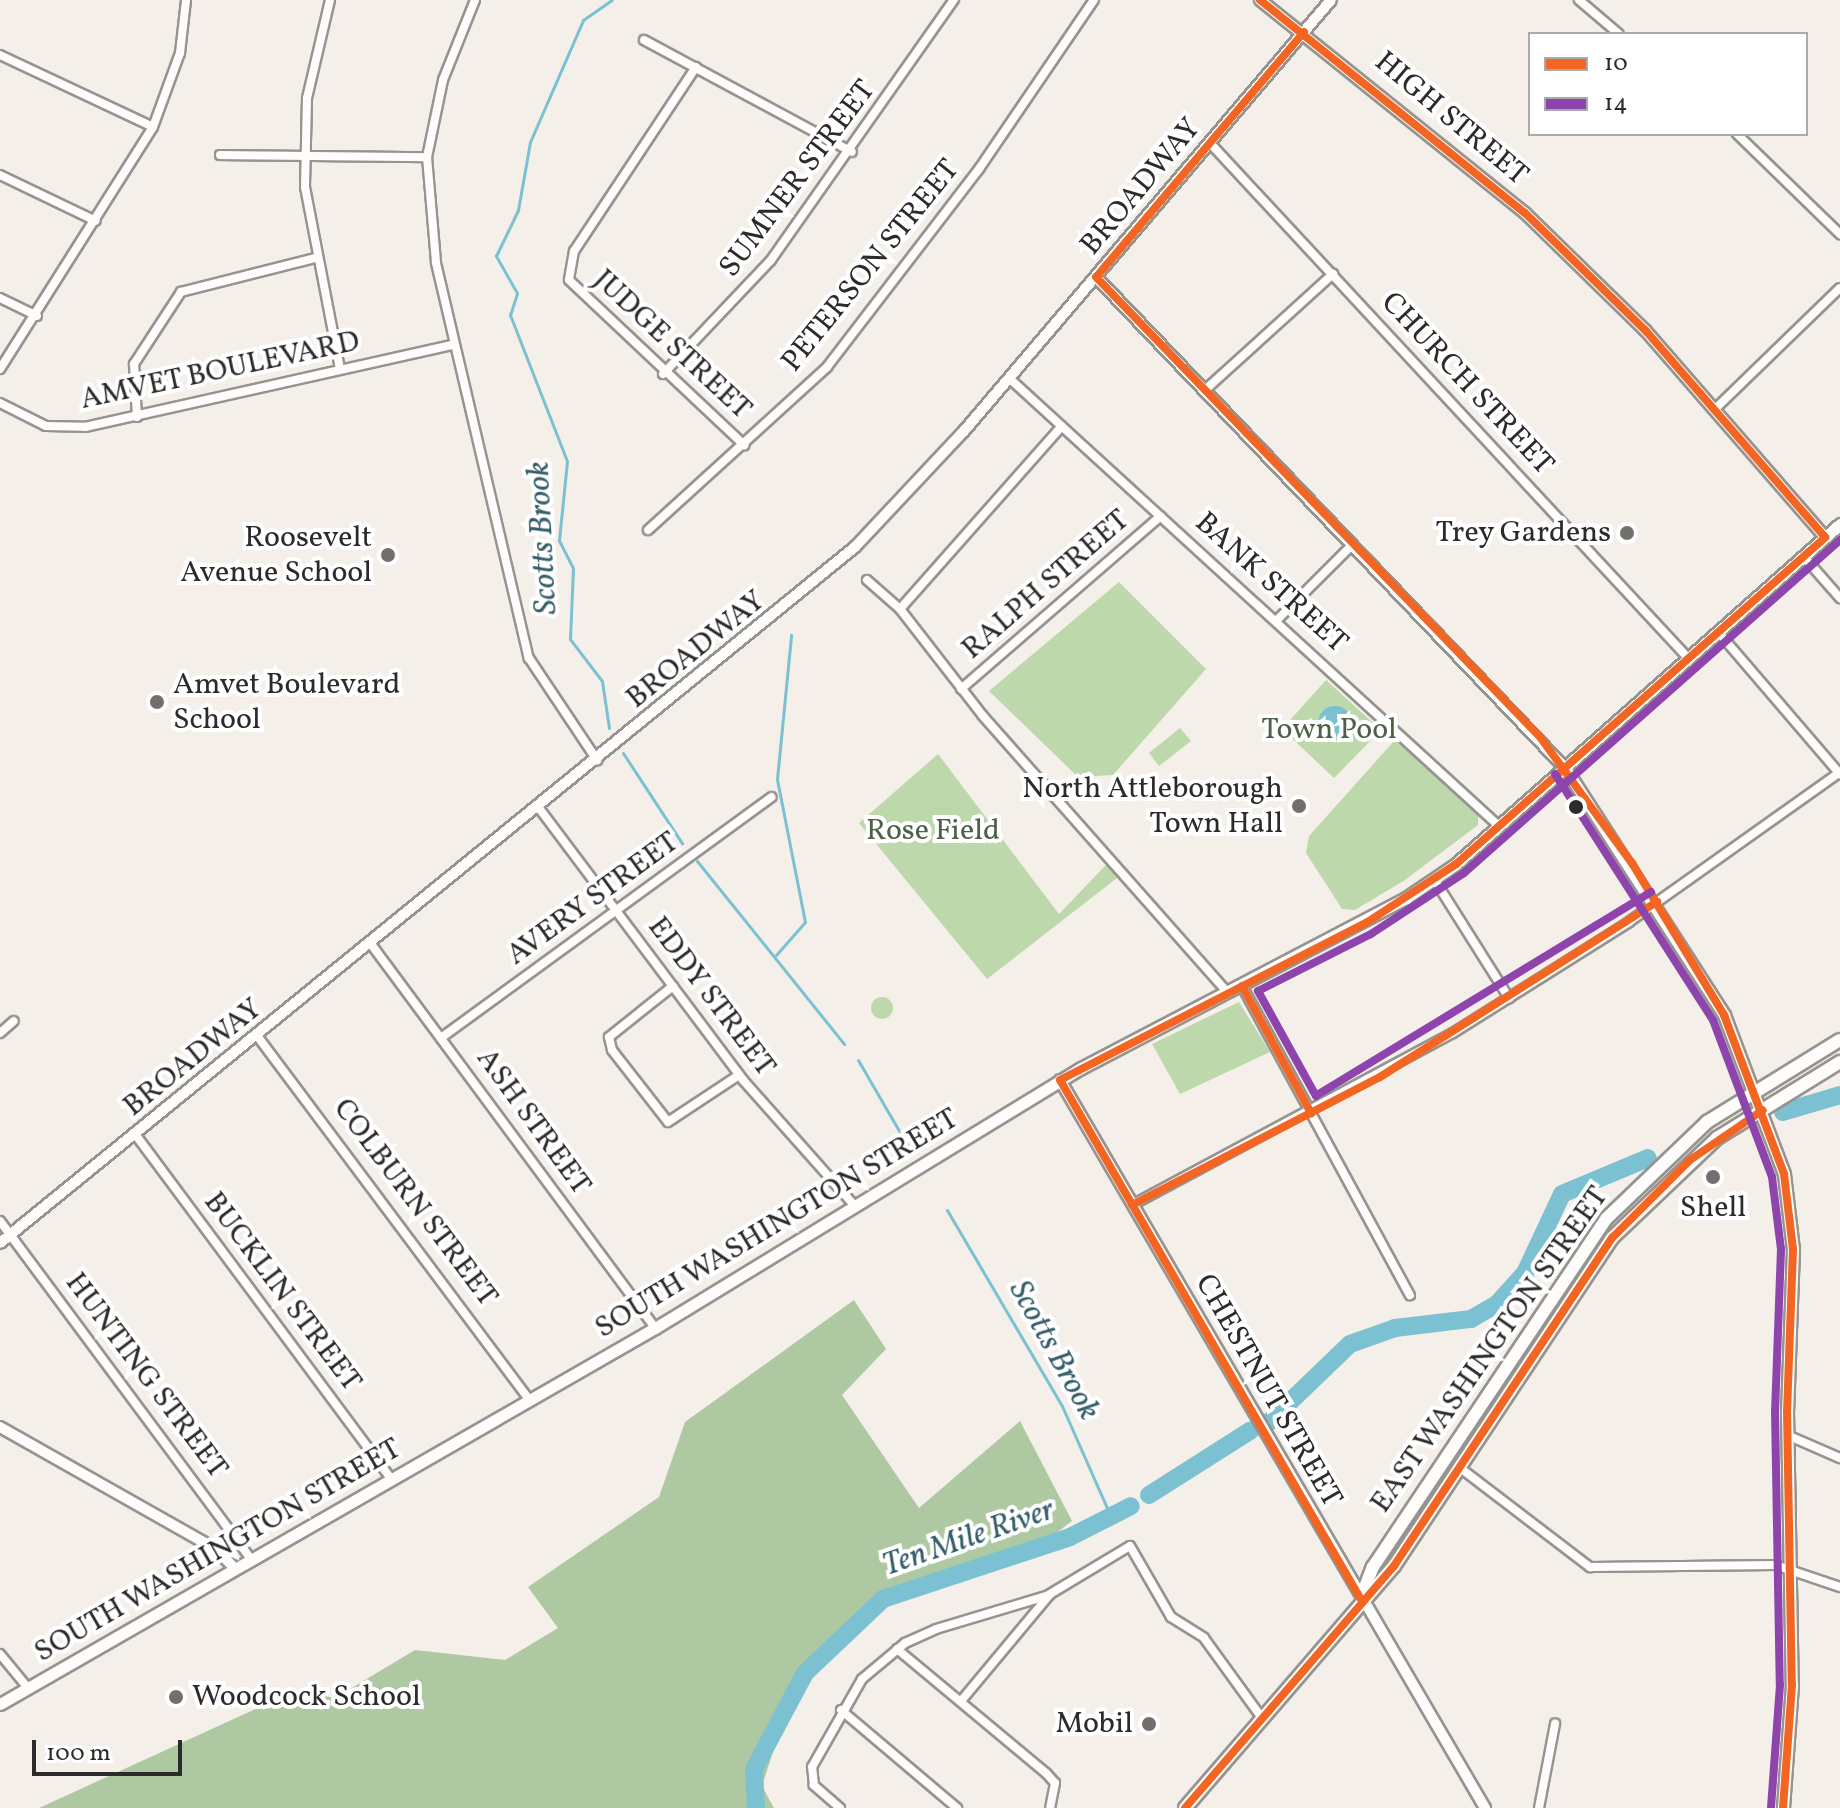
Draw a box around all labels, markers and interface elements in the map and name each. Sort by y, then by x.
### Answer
legend [1528,32,1808,136]
street label: HIGH STREET [1367,44,1535,194]
text: 10 [1604,47,1628,81]
street label: SUMNER STREET [712,73,884,285]
text: 14 [1604,87,1628,121]
street label: BROADWAY [1073,111,1209,263]
street label: PETERSON STREET [774,153,968,379]
street label: JUDGE STREET [585,262,759,428]
street label: CHURCH STREET [1373,285,1561,483]
street label: AMVET BOULEVARD [77,324,363,418]
water label: Scotts Brook [521,460,567,616]
street label: RALPH STREET [955,502,1137,668]
street label: BANK STREET [1187,505,1355,661]
place label: Trey Gardens [1435,515,1611,551]
place label: Roosevelt Avenue School [180,520,372,590]
marker: Trey Gardens [1618,524,1636,542]
marker: Roosevelt Avenue School [379,546,397,564]
street label: BROADWAY [619,583,773,717]
place label: Amvet Boulevard School [173,667,400,738]
marker: Amvet Boulevard School [148,693,166,711]
park label: Town Pool [1261,712,1397,748]
place label: North Attleborough Town Hall [1022,771,1283,842]
marker: North Attleborough Town Hall [1290,797,1308,815]
unlabelled marker [1568,799,1584,815]
park label: Rose Field [866,813,1000,849]
street label: AVERY STREET [500,824,686,974]
street label: EDDY STREET [639,910,783,1084]
street label: BROADWAY [116,991,270,1125]
street label: ASH STREET [468,1042,598,1202]
street label: COLBURN STREET [325,1092,505,1314]
street label: SOUTH WASHINGTON STREET [588,1101,966,1347]
marker: Shell [1704,1168,1722,1186]
street label: EAST WASHINGTON STREET [1363,1179,1617,1521]
street label: BUCKLIN STREET [195,1185,369,1399]
place label: Shell [1680,1190,1746,1226]
street label: HUNTING STREET [57,1266,235,1486]
street label: CHESTNUT STREET [1186,1268,1350,1514]
water label: Scotts Brook [999,1275,1107,1427]
street label: SOUTH WASHINGTON STREET [28,1431,408,1671]
water label: Ten Mile River [878,1492,1060,1586]
place label: Woodcock School [192,1679,421,1715]
marker: Woodcock School [167,1688,185,1706]
place label: Mobil [1056,1706,1133,1742]
marker: Mobil [1140,1715,1158,1733]
scale bar [36,1724,186,1774]
text: 100 m [46,1737,111,1771]

